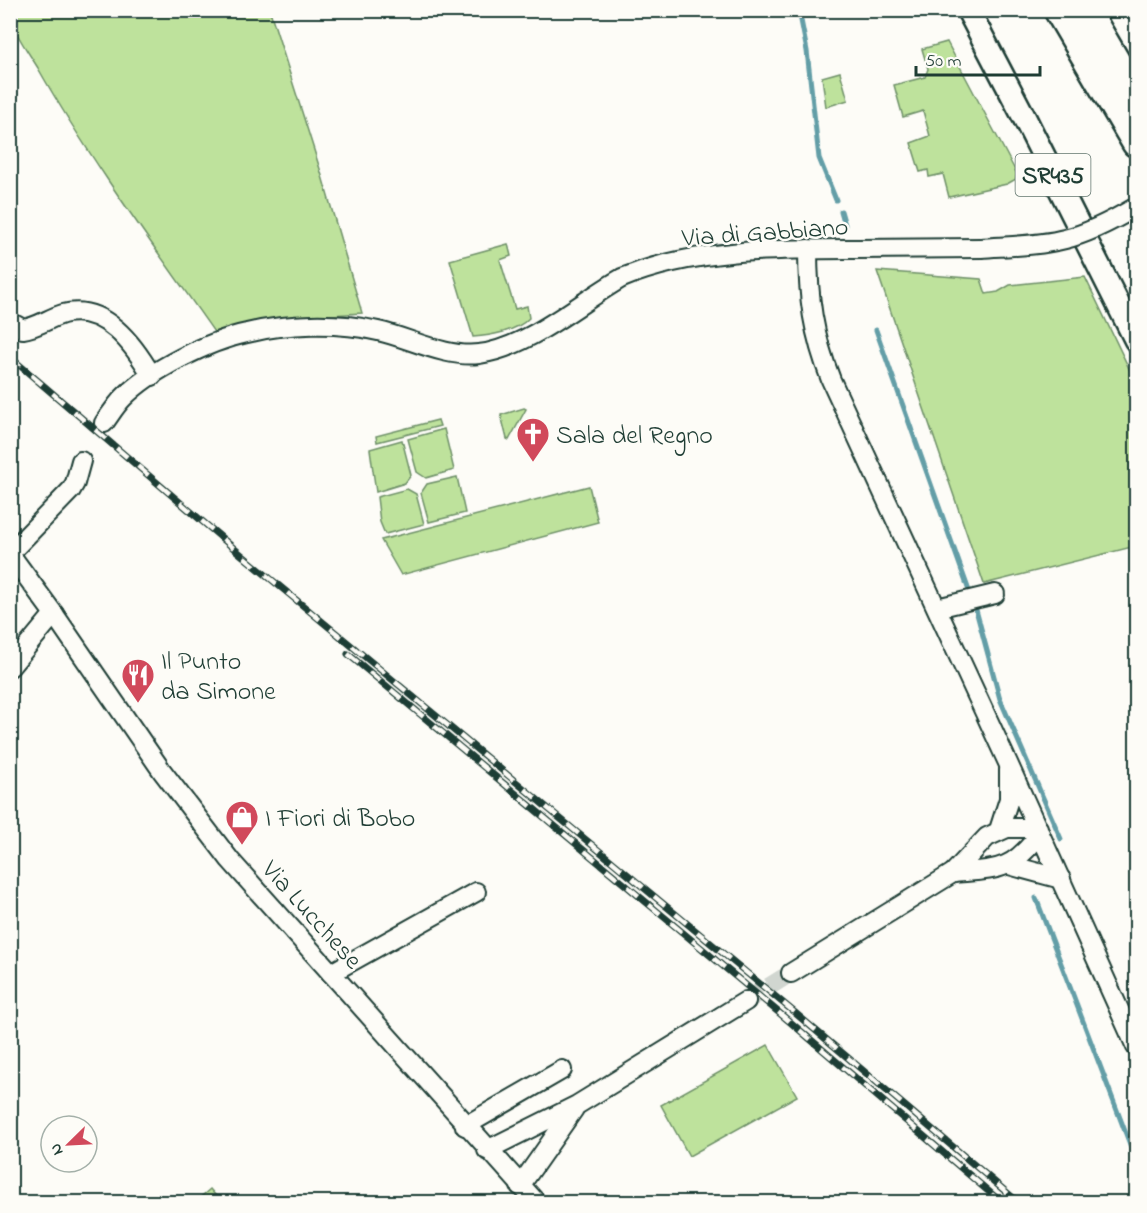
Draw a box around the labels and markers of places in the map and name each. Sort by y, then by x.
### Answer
church icon: Sala del Regno [515,416,551,463]
place label: Sala del Regno [556,418,713,456]
place label: Il Punto da Simone [161,644,276,712]
restaurant icon: Il Punto da Simone [120,657,156,704]
shop icon: I Fiori di Bobo [224,799,260,846]
place label: I Fiori di Bobo [265,801,415,839]

